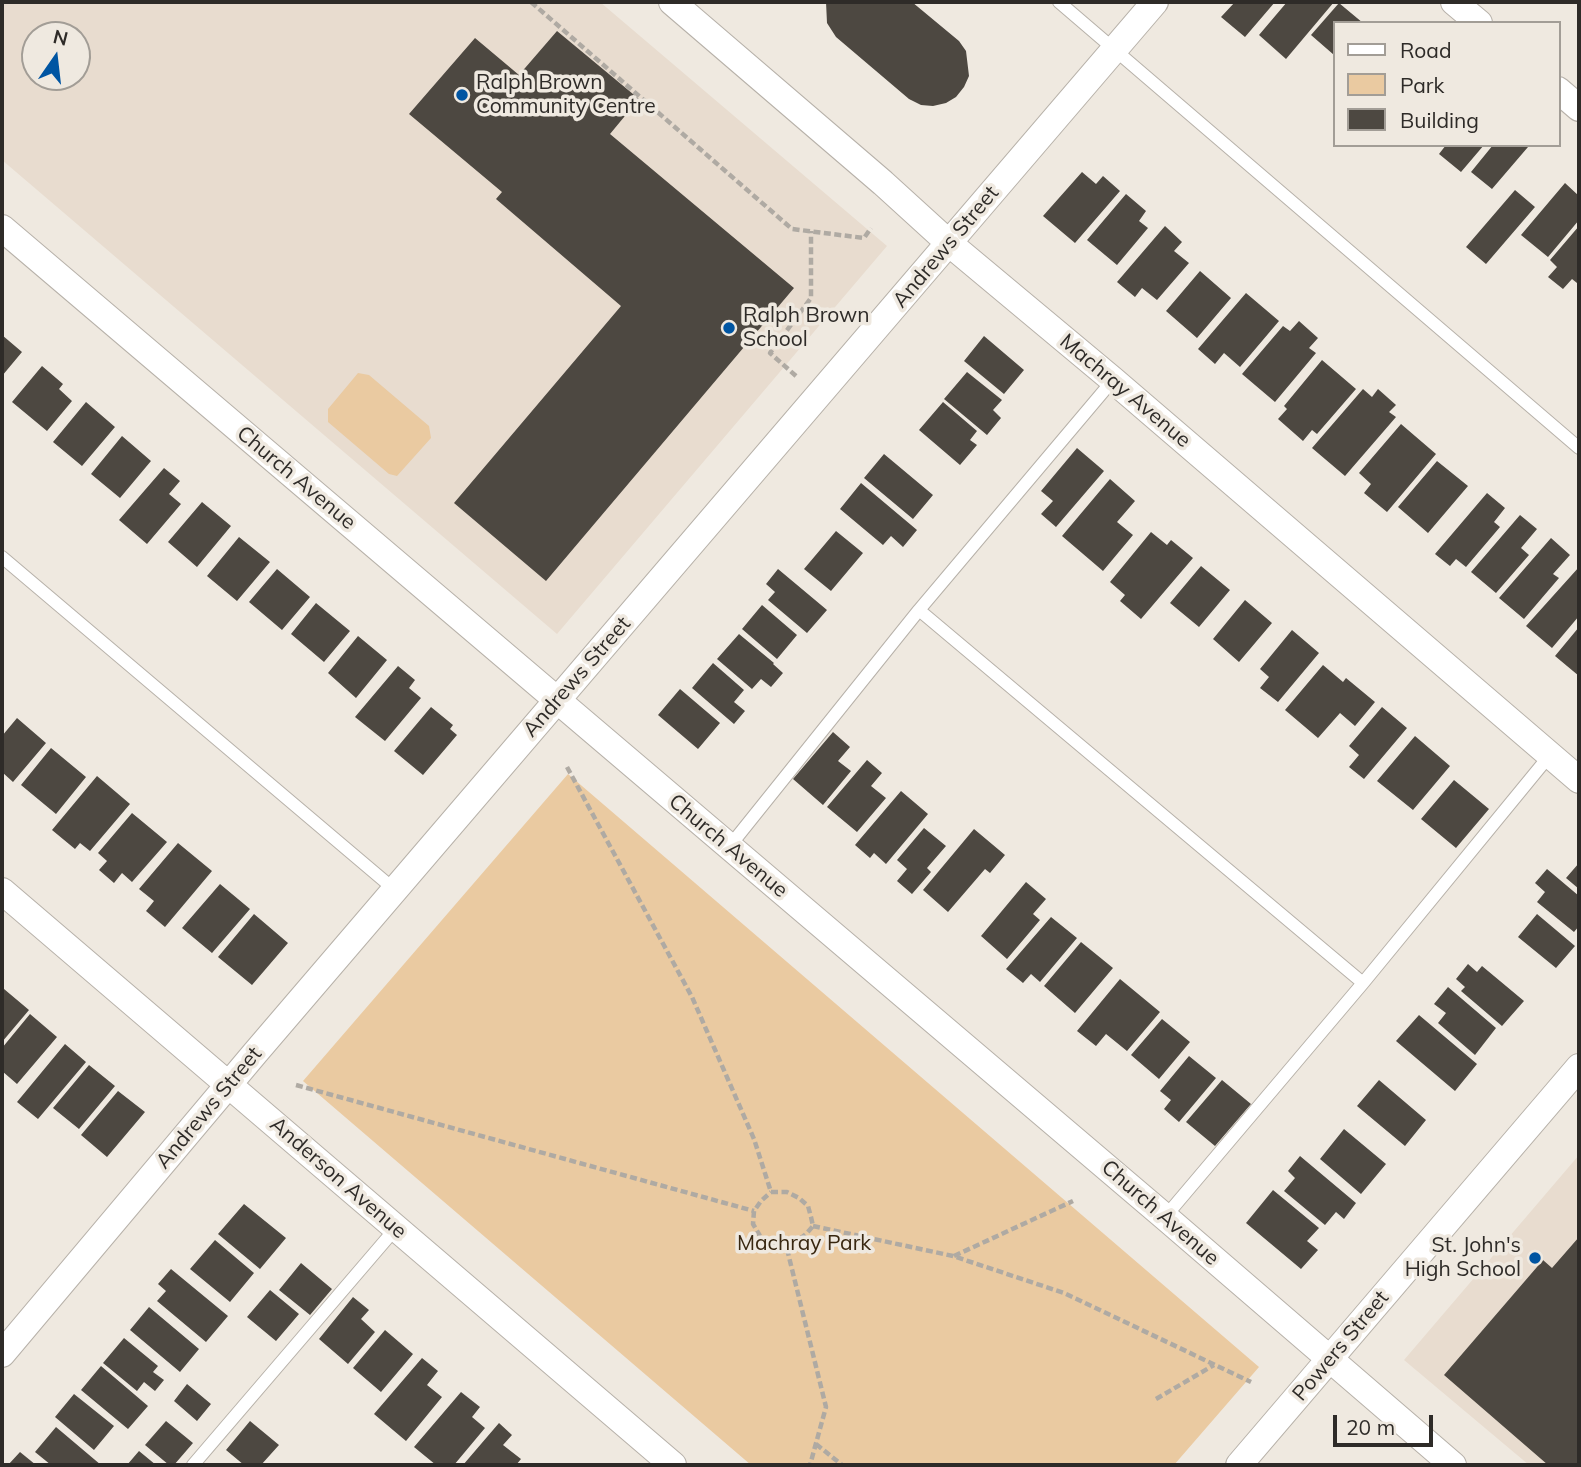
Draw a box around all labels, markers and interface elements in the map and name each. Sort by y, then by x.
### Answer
north arrow [21,21,91,91]
legend [1332,21,1560,147]
text: N [51,24,70,51]
text: Road [1400,37,1451,63]
place label: Ralph Brown Community Centre [476,70,656,120]
text: Park [1400,72,1444,98]
marker: Ralph Brown Community Centre [454,87,470,103]
text: Building [1400,107,1479,133]
street label: Andrews Street [888,181,1004,313]
place label: Ralph Brown School [743,303,870,353]
marker: Ralph Brown School [721,320,737,336]
street label: Machray Avenue [1054,329,1196,453]
street label: Church Avenue [231,421,361,535]
street label: Andrews Street [518,612,636,742]
street label: Church Avenue [663,789,793,903]
street label: Andrews Street [151,1042,267,1174]
street label: Anderson Avenue [265,1112,411,1244]
street label: Church Avenue [1096,1155,1224,1271]
park label: Machray Park [737,1231,871,1257]
place label: St. John's High School [1405,1233,1521,1283]
marker: St. John's High School [1527,1250,1543,1266]
street label: Powers Street [1288,1286,1394,1406]
scale bar [1336,1400,1436,1444]
text: 20 m [1346,1414,1395,1440]

